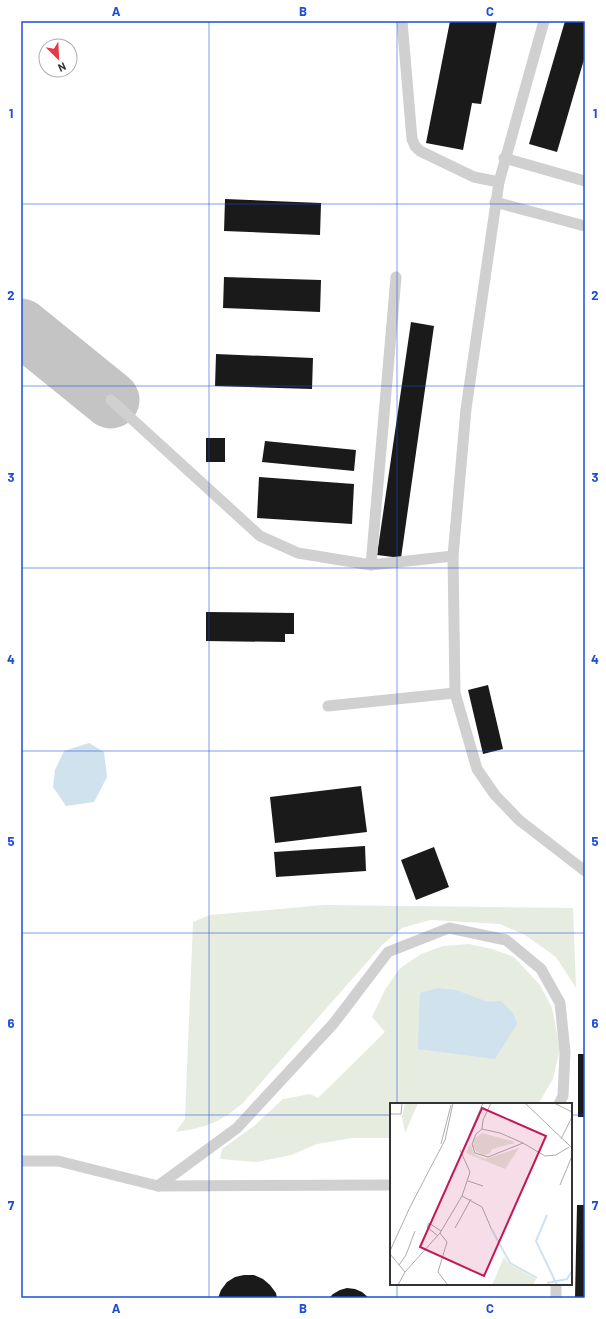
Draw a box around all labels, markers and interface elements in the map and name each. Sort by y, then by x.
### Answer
text: A [112,3,121,19]
text: B [299,3,307,19]
text: C [486,3,494,19]
north arrow [38,38,78,78]
text: N [56,60,68,75]
text: 1 [9,105,13,121]
text: 1 [593,105,597,121]
text: 2 [7,287,15,303]
text: 2 [591,287,599,303]
text: 3 [7,469,15,485]
text: 3 [591,469,599,485]
text: 4 [7,651,15,667]
text: 4 [591,651,599,667]
text: 5 [7,833,15,849]
text: 5 [591,833,599,849]
text: 6 [8,1015,15,1031]
text: 6 [592,1015,599,1031]
inset map [390,1103,572,1285]
text: 7 [8,1197,15,1213]
text: 7 [592,1197,599,1213]
text: A [112,1300,121,1316]
text: B [299,1300,307,1316]
text: C [486,1300,494,1316]

